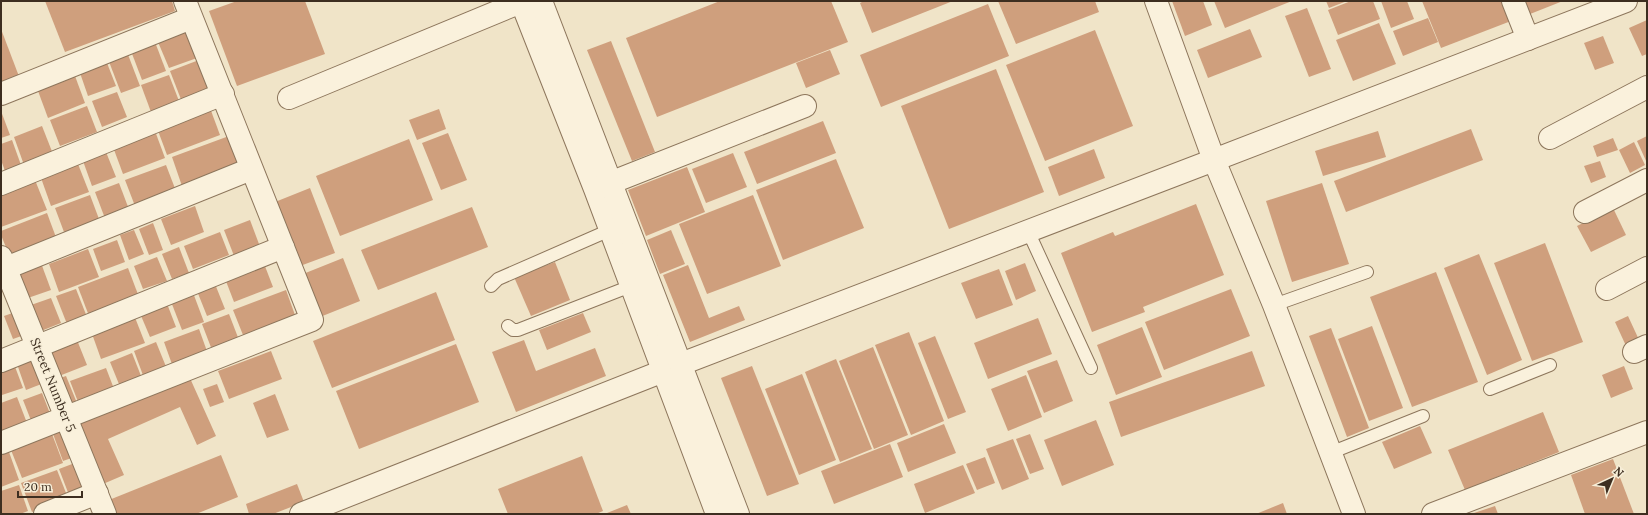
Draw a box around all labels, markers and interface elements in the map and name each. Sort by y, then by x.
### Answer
street label: Street Number 5 [26,335,80,435]
north arrow [1592,459,1632,499]
text: N [1611,464,1627,480]
scale bar [18,473,82,499]
text: 20 m [24,479,52,494]

